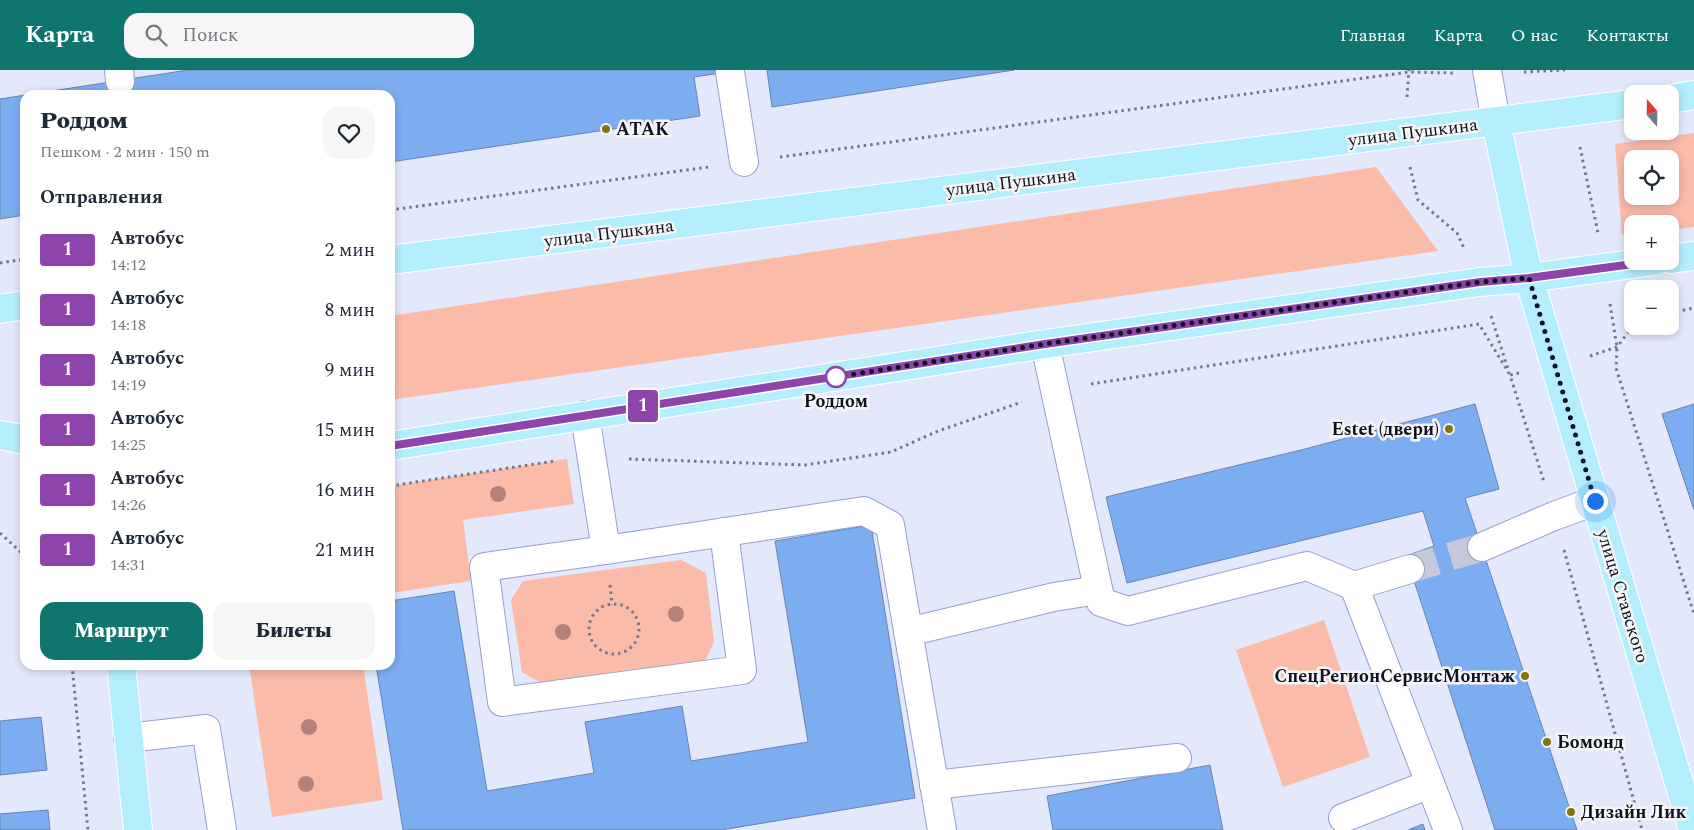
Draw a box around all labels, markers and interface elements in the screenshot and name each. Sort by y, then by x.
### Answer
search box [124,13,474,58]
text: Карта [25,17,94,53]
icon: search [142,21,170,49]
text: Поиск [182,21,238,50]
text: Главная [1340,22,1406,49]
text: Карта [1434,22,1483,49]
text: О нас [1511,22,1558,49]
text: Контакты [1586,22,1669,49]
north arrow [1624,85,1679,140]
map controls [1624,85,1679,335]
text: Роддом [40,103,128,139]
button: heart [323,107,375,159]
street label: улица Пушкина [1346,111,1480,154]
place label: АТАК [616,116,669,143]
marker: АТАК [600,123,612,135]
text: Пешком · 2 мин · 150 m [40,140,210,164]
button: locate [1624,150,1679,205]
street label: улица Пушкина [944,161,1078,204]
text: Отправления [40,183,163,212]
street label: улица Пушкина [542,212,676,255]
button: + [1624,215,1679,270]
text: Автобус [110,224,184,253]
text: 1 [62,236,73,263]
text: 2 мин [325,236,375,265]
text: 14:12 [110,253,146,277]
button: − [1624,280,1679,335]
text: Автобус [110,284,184,313]
text: 1 [62,296,73,323]
text: 8 мин [325,296,375,325]
text: 14:18 [110,313,146,337]
text: Автобус [110,344,184,373]
text: 1 [62,356,73,383]
text: 9 мин [325,356,375,385]
marker: Роддом [825,366,847,388]
text: 14:19 [110,373,146,397]
place label: Роддом [804,388,868,415]
line badge: 1 [627,390,659,422]
text: 1 [638,392,648,419]
text: Автобус [110,404,184,433]
text: 1 [62,416,73,443]
text: 15 мин [315,416,375,445]
place label: Estet (двери) [1332,416,1439,443]
marker: Estet (двери) [1443,423,1455,435]
text: 14:25 [110,433,146,457]
text: Автобус [110,464,184,493]
text: 1 [62,476,73,503]
text: 16 мин [315,476,375,505]
your location [1583,489,1608,514]
text: 14:26 [110,493,146,517]
text: Автобус [110,524,184,553]
street label: улица Ставского [1589,525,1656,666]
text: 1 [62,536,73,563]
text: 21 мин [315,536,375,565]
text: 14:31 [110,553,146,577]
button: Маршрут [40,602,203,660]
button: Билеты [213,602,375,660]
place label: СпецРегионСервисМонтаж [1274,663,1516,690]
marker: СпецРегионСервисМонтаж [1519,670,1531,682]
place label: Бомонд [1557,729,1624,756]
marker: Бомонд [1541,736,1553,748]
place label: Дизайн Лик [1581,799,1687,826]
marker: Дизайн Лик [1565,806,1577,818]

